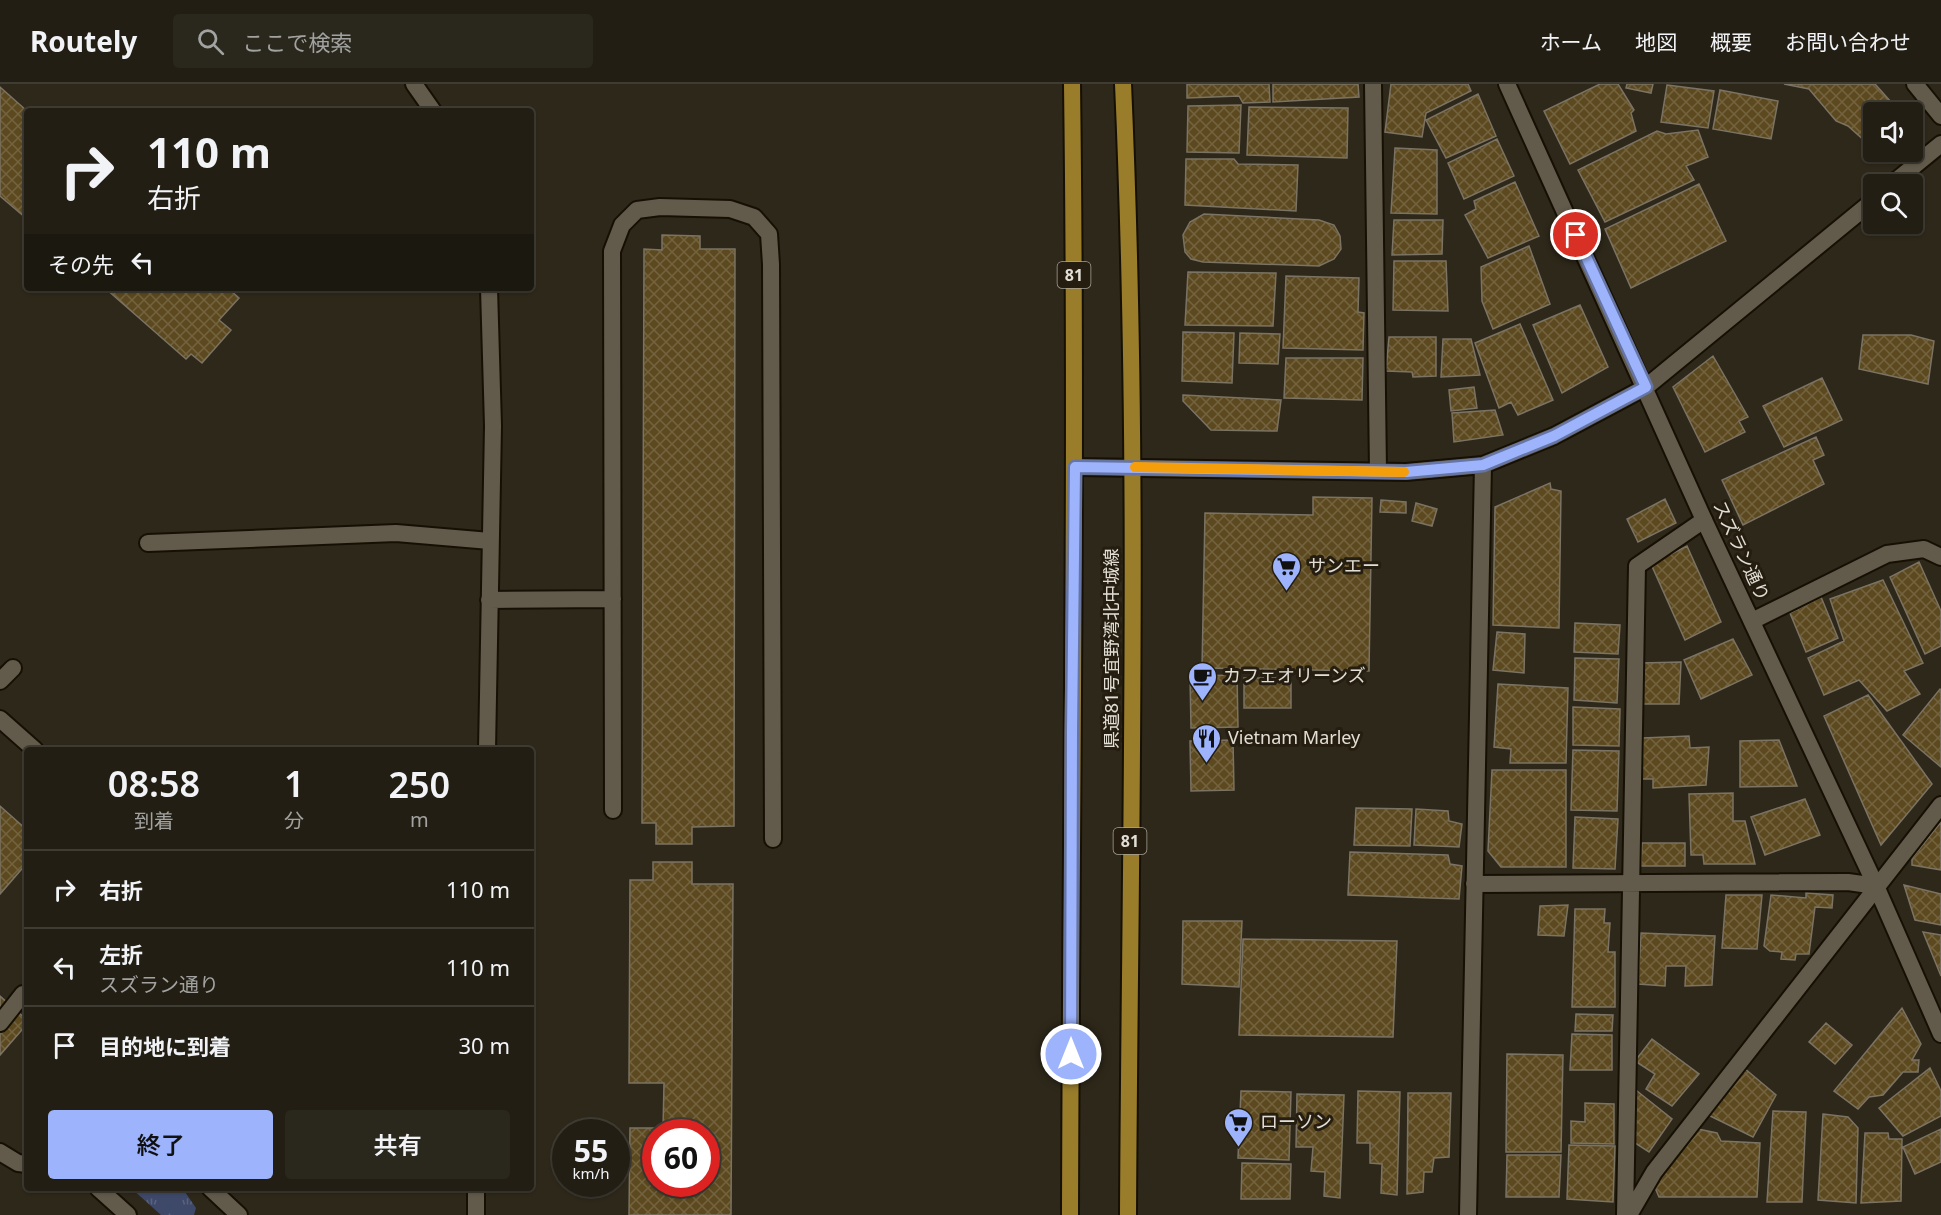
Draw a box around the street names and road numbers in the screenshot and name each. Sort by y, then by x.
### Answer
road number: 81 [1058,262,1090,288]
street label: スズラン通り [1708,497,1776,605]
street label: 県道81号宜野湾北中城線 [1099,549,1123,749]
road number: 81 [1114,828,1146,854]

